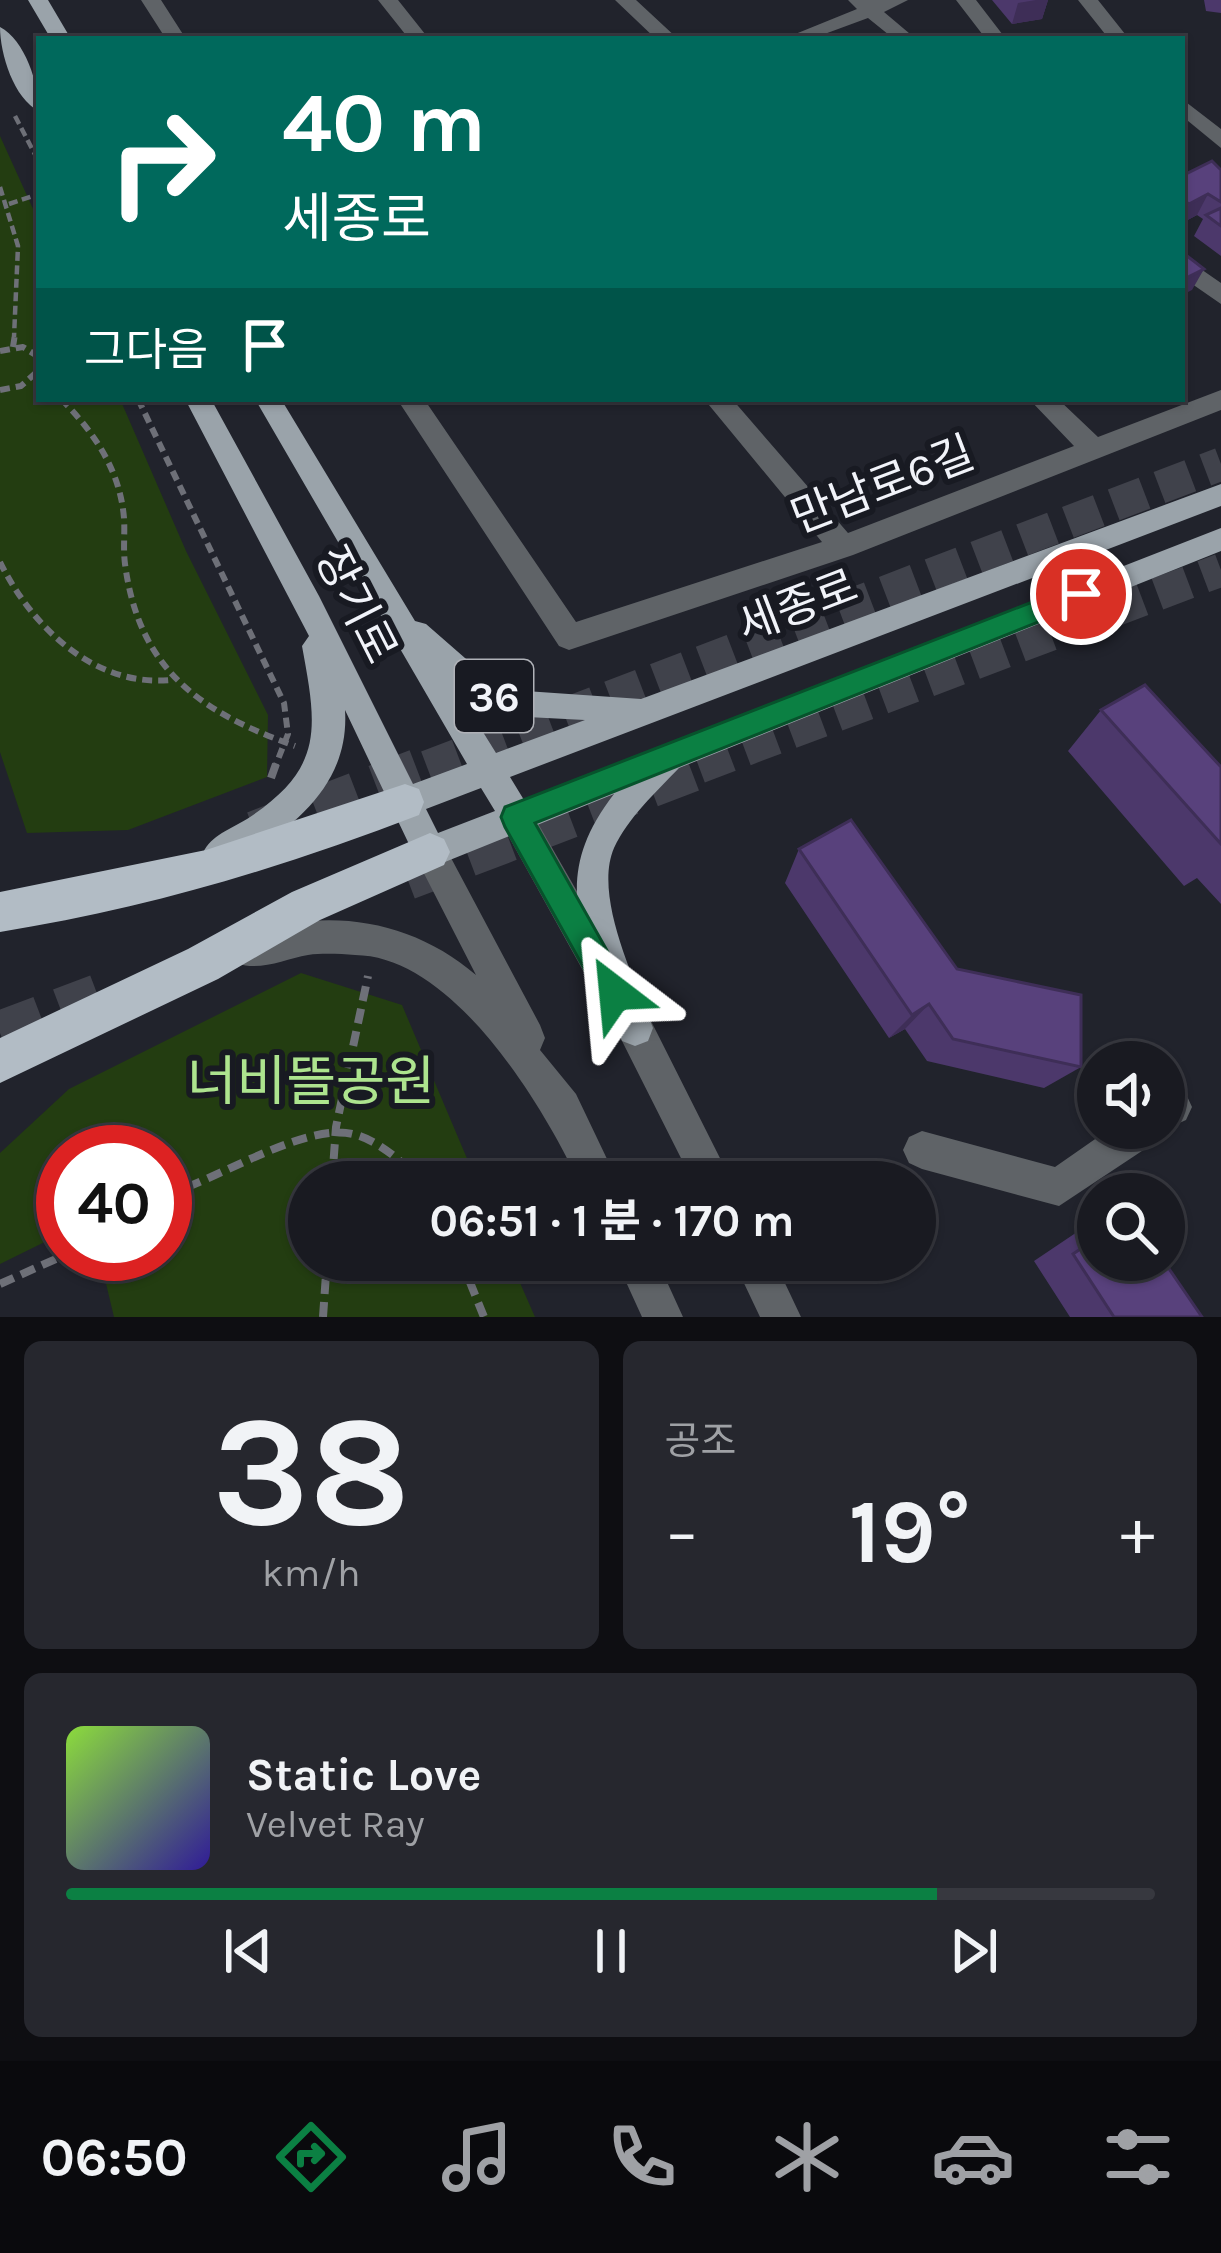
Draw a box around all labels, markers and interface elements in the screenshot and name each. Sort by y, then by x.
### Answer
text: 40 m [282,74,486,172]
icon: right [84,84,240,240]
text: 세종로 [282,187,431,251]
icon: arrive [232,312,298,378]
text: 그다음 [84,324,208,376]
street label: 만남로6길 [784,426,981,543]
street label: 장기로 [305,537,407,672]
pin [1030,543,1132,645]
street label: 세종로 [730,559,865,652]
icon: arrive [1048,561,1114,627]
road number: 36 [455,660,533,732]
position arrow [552,930,678,1056]
map controls [1077,1041,1185,1281]
button: sound [1077,1041,1185,1149]
park label: 너비뜰공원 [187,1050,435,1114]
speed limit sign: 40 [36,1125,192,1281]
button: search [1077,1173,1185,1281]
text: 06:51 · 1 분 · 170 m [430,1195,794,1247]
text: 38 [212,1381,410,1563]
text: 공조 [665,1418,736,1464]
text: 19° [849,1479,971,1585]
text: − [665,1493,699,1571]
text: + [1120,1493,1155,1571]
text: km/h [262,1550,361,1596]
text: Static Love [246,1749,481,1801]
text: Velvet Ray [246,1801,425,1847]
icon: previous [215,1918,281,1984]
icon: pause [578,1918,644,1984]
icon: next [941,1918,1007,1984]
icon: directions [269,2115,353,2199]
icon: music [435,2115,519,2199]
icon: phone [600,2115,684,2199]
icon: climate [765,2115,849,2199]
icon: car [931,2115,1015,2199]
icon: filters [1096,2115,1180,2199]
text: 06:50 [41,2125,188,2189]

